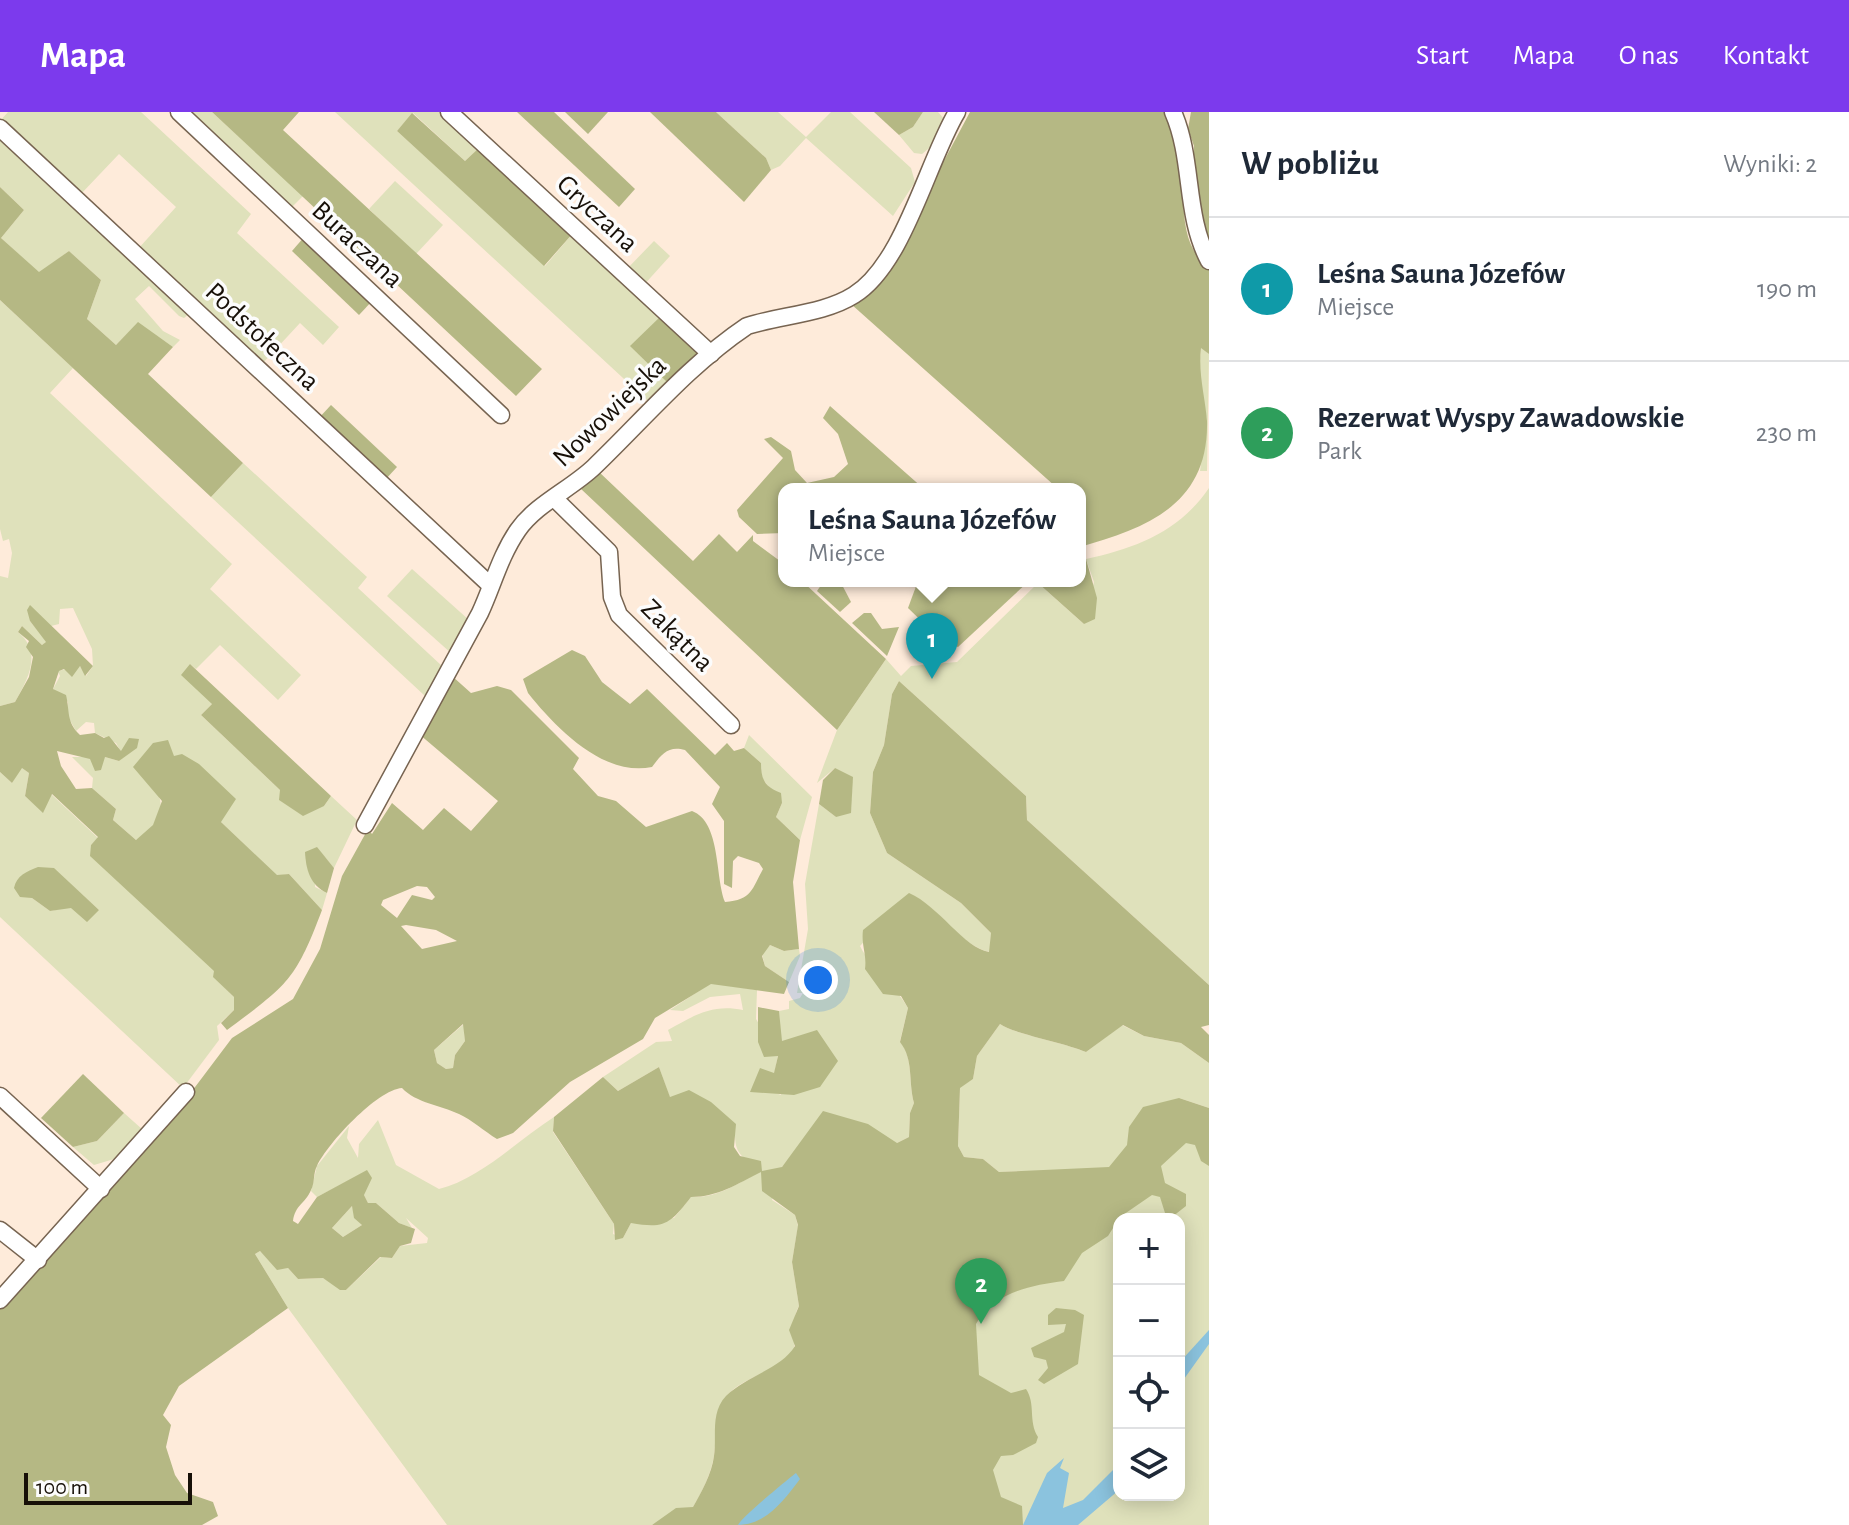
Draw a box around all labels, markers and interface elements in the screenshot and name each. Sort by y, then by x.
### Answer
text: Mapa [40,37,126,75]
text: Start [1416,42,1469,70]
text: Mapa [1513,42,1575,70]
text: O nas [1619,42,1679,70]
text: Kontakt [1723,42,1809,70]
text: W pobliżu [1241,147,1379,181]
text: Wyniki: 2 [1723,151,1817,177]
street label: Gryczana [551,170,643,258]
street label: Buraczana [306,196,408,294]
text: Leśna Sauna Józefów [1317,259,1565,289]
text: 1 [1262,276,1272,302]
text: 190 m [1757,276,1817,302]
street label: Podstołeczna [200,278,324,396]
text: Miejsce [1317,294,1394,320]
street label: Nowowiejska [548,351,672,473]
text: Rezerwat Wyspy Zawadowskie [1317,403,1684,433]
text: 2 [1261,420,1273,446]
text: 230 m [1756,420,1817,446]
text: Park [1317,438,1362,464]
popup [778,483,1086,587]
text: Leśna Sauna Józefów [808,505,1056,535]
text: Miejsce [808,540,885,566]
street label: Zakątna [636,595,718,677]
pin: 1 [906,613,958,679]
your location [798,960,838,1000]
map controls [1113,1213,1185,1501]
button: + [1113,1213,1185,1285]
pin: 2 [955,1258,1007,1324]
button: − [1113,1285,1185,1357]
button: locate [1113,1357,1185,1429]
button: layers [1113,1429,1185,1501]
scale bar [24,1469,192,1505]
text: 100 m [36,1476,88,1498]

